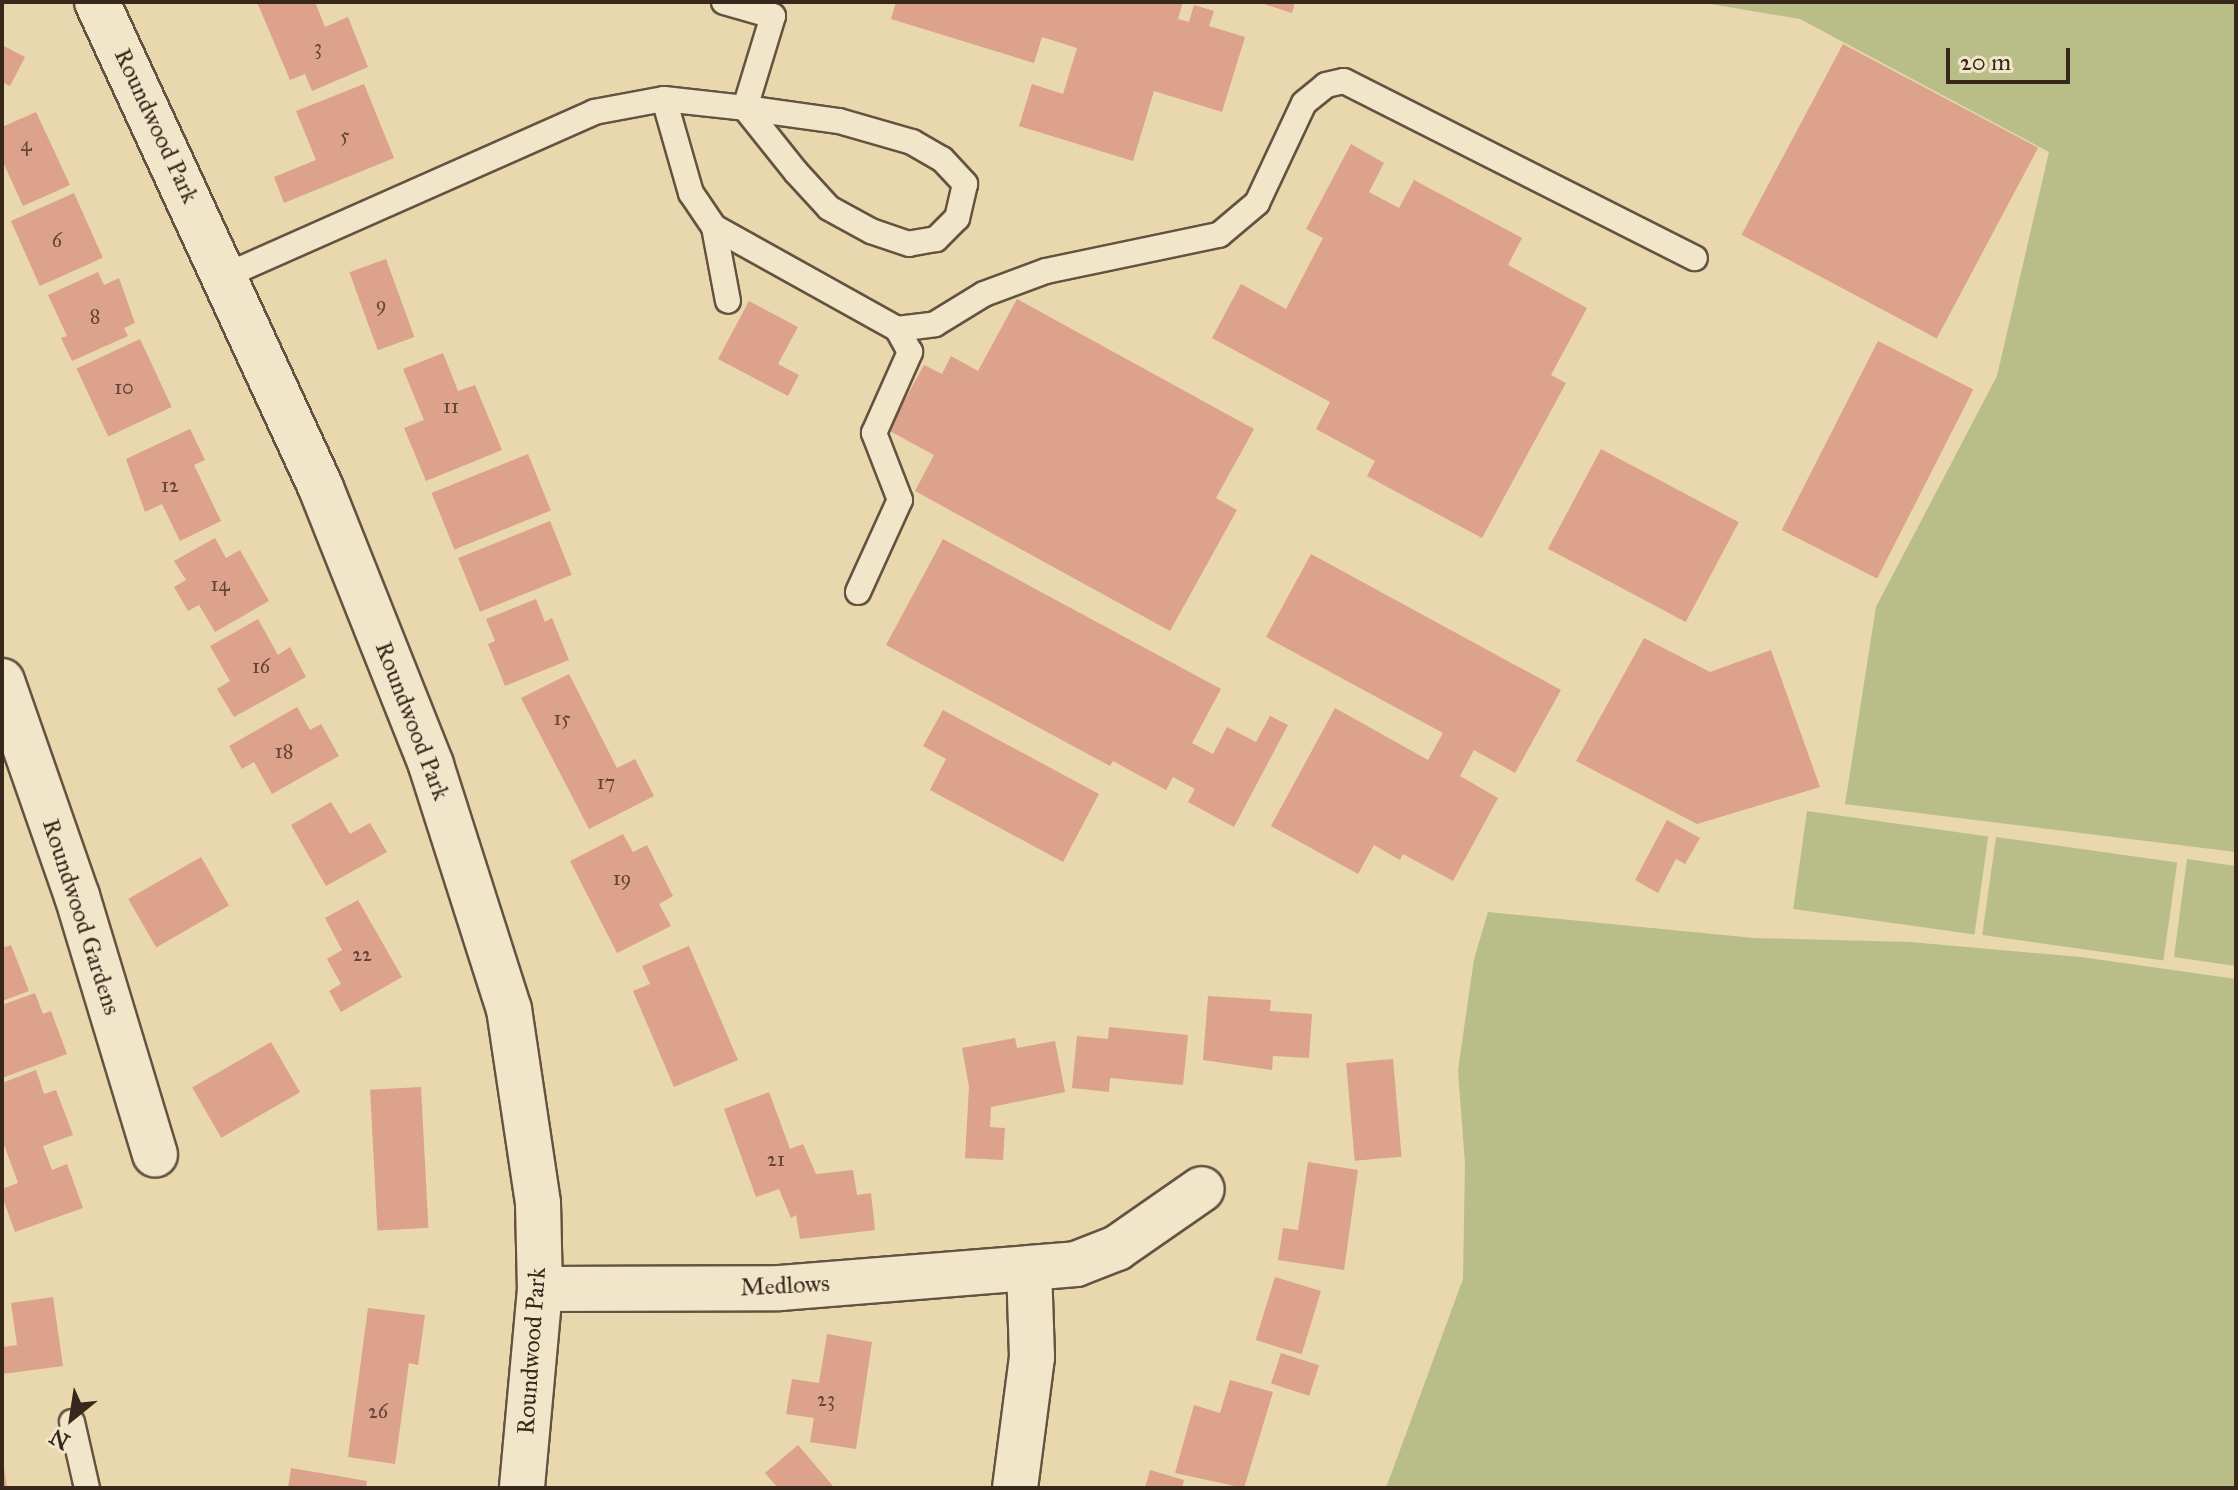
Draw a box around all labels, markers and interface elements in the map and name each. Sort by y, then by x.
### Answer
scale bar [1950,32,2074,82]
house number: 3 [314,35,322,59]
street label: Roundwood Park [108,44,204,208]
text: 20 m [1960,47,2011,77]
house number: 5 [340,123,350,147]
house number: 4 [20,132,32,156]
house number: 6 [52,228,62,252]
house number: 9 [376,292,386,316]
house number: 8 [90,304,100,328]
house number: 10 [114,375,134,399]
house number: 11 [443,394,459,418]
house number: 12 [161,473,179,497]
house number: 14 [210,572,230,596]
street label: Roundwood Park [369,638,455,804]
house number: 16 [252,654,270,678]
house number: 15 [553,706,571,730]
house number: 18 [275,739,293,763]
house number: 17 [597,770,615,794]
street label: Roundwood Gardens [36,815,126,1019]
house number: 19 [613,866,631,890]
house number: 22 [352,942,372,966]
house number: 21 [767,1147,785,1171]
street label: Roundwood Park [512,1266,552,1436]
street label: Medlows [740,1269,830,1303]
north arrow [32,1378,112,1458]
house number: 23 [817,1387,835,1411]
house number: 26 [368,1399,388,1423]
text: N [45,1423,75,1456]

